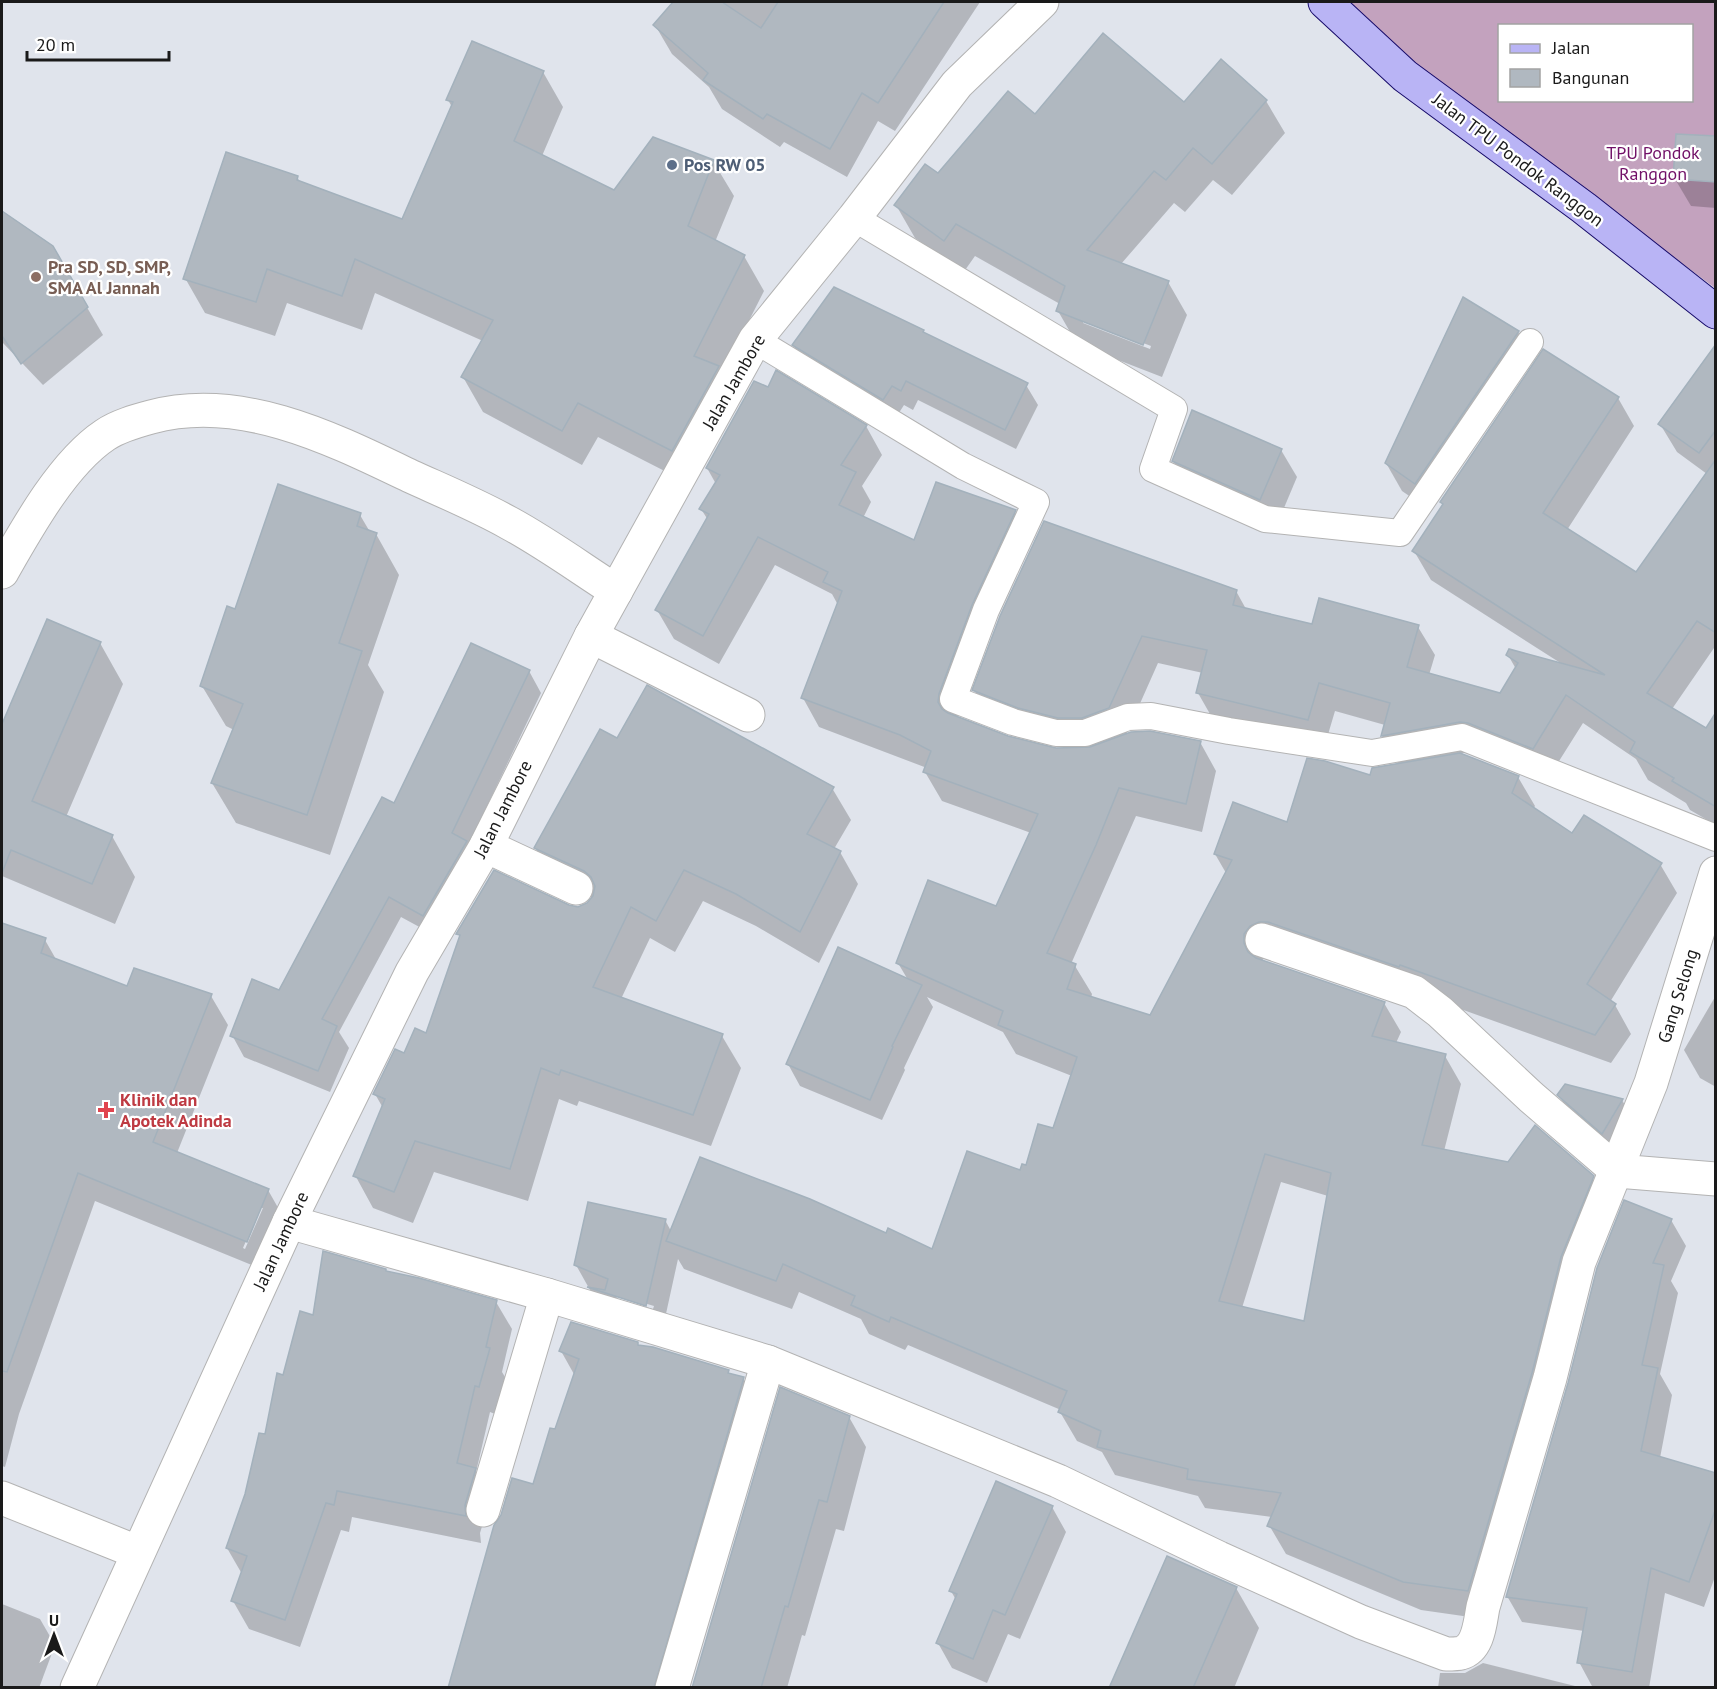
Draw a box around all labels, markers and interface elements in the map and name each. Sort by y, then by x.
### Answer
scale bar [27,24,170,62]
legend [1498,24,1693,102]
text: 20 m [36,33,75,56]
text: Jalan [1551,36,1590,59]
text: Bangunan [1552,66,1629,89]
street label: Jalan TPU Pondok Ranggon [1427,87,1608,231]
park label: TPU Pondok Ranggon [1606,141,1700,185]
place label: Pos RW 05 [684,153,766,176]
marker: Pos RW 05 [665,158,679,172]
place label: Pra SD, SD, SMP, SMA Al Jannah [48,255,171,299]
marker: Pra SD, SD, SMP, SMA Al Jannah [29,270,43,284]
street label: Jalan Jambore [697,330,770,434]
street label: Jalan Jambore [468,756,537,862]
street label: Gang Selong [1652,946,1703,1046]
place label: Klinik dan Apotek Adinda [120,1088,232,1132]
marker: Klinik dan Apotek Adinda [97,1101,115,1119]
street label: Jalan Jambore [247,1188,313,1295]
north arrow [24,1605,84,1665]
text: U [49,1610,59,1630]

